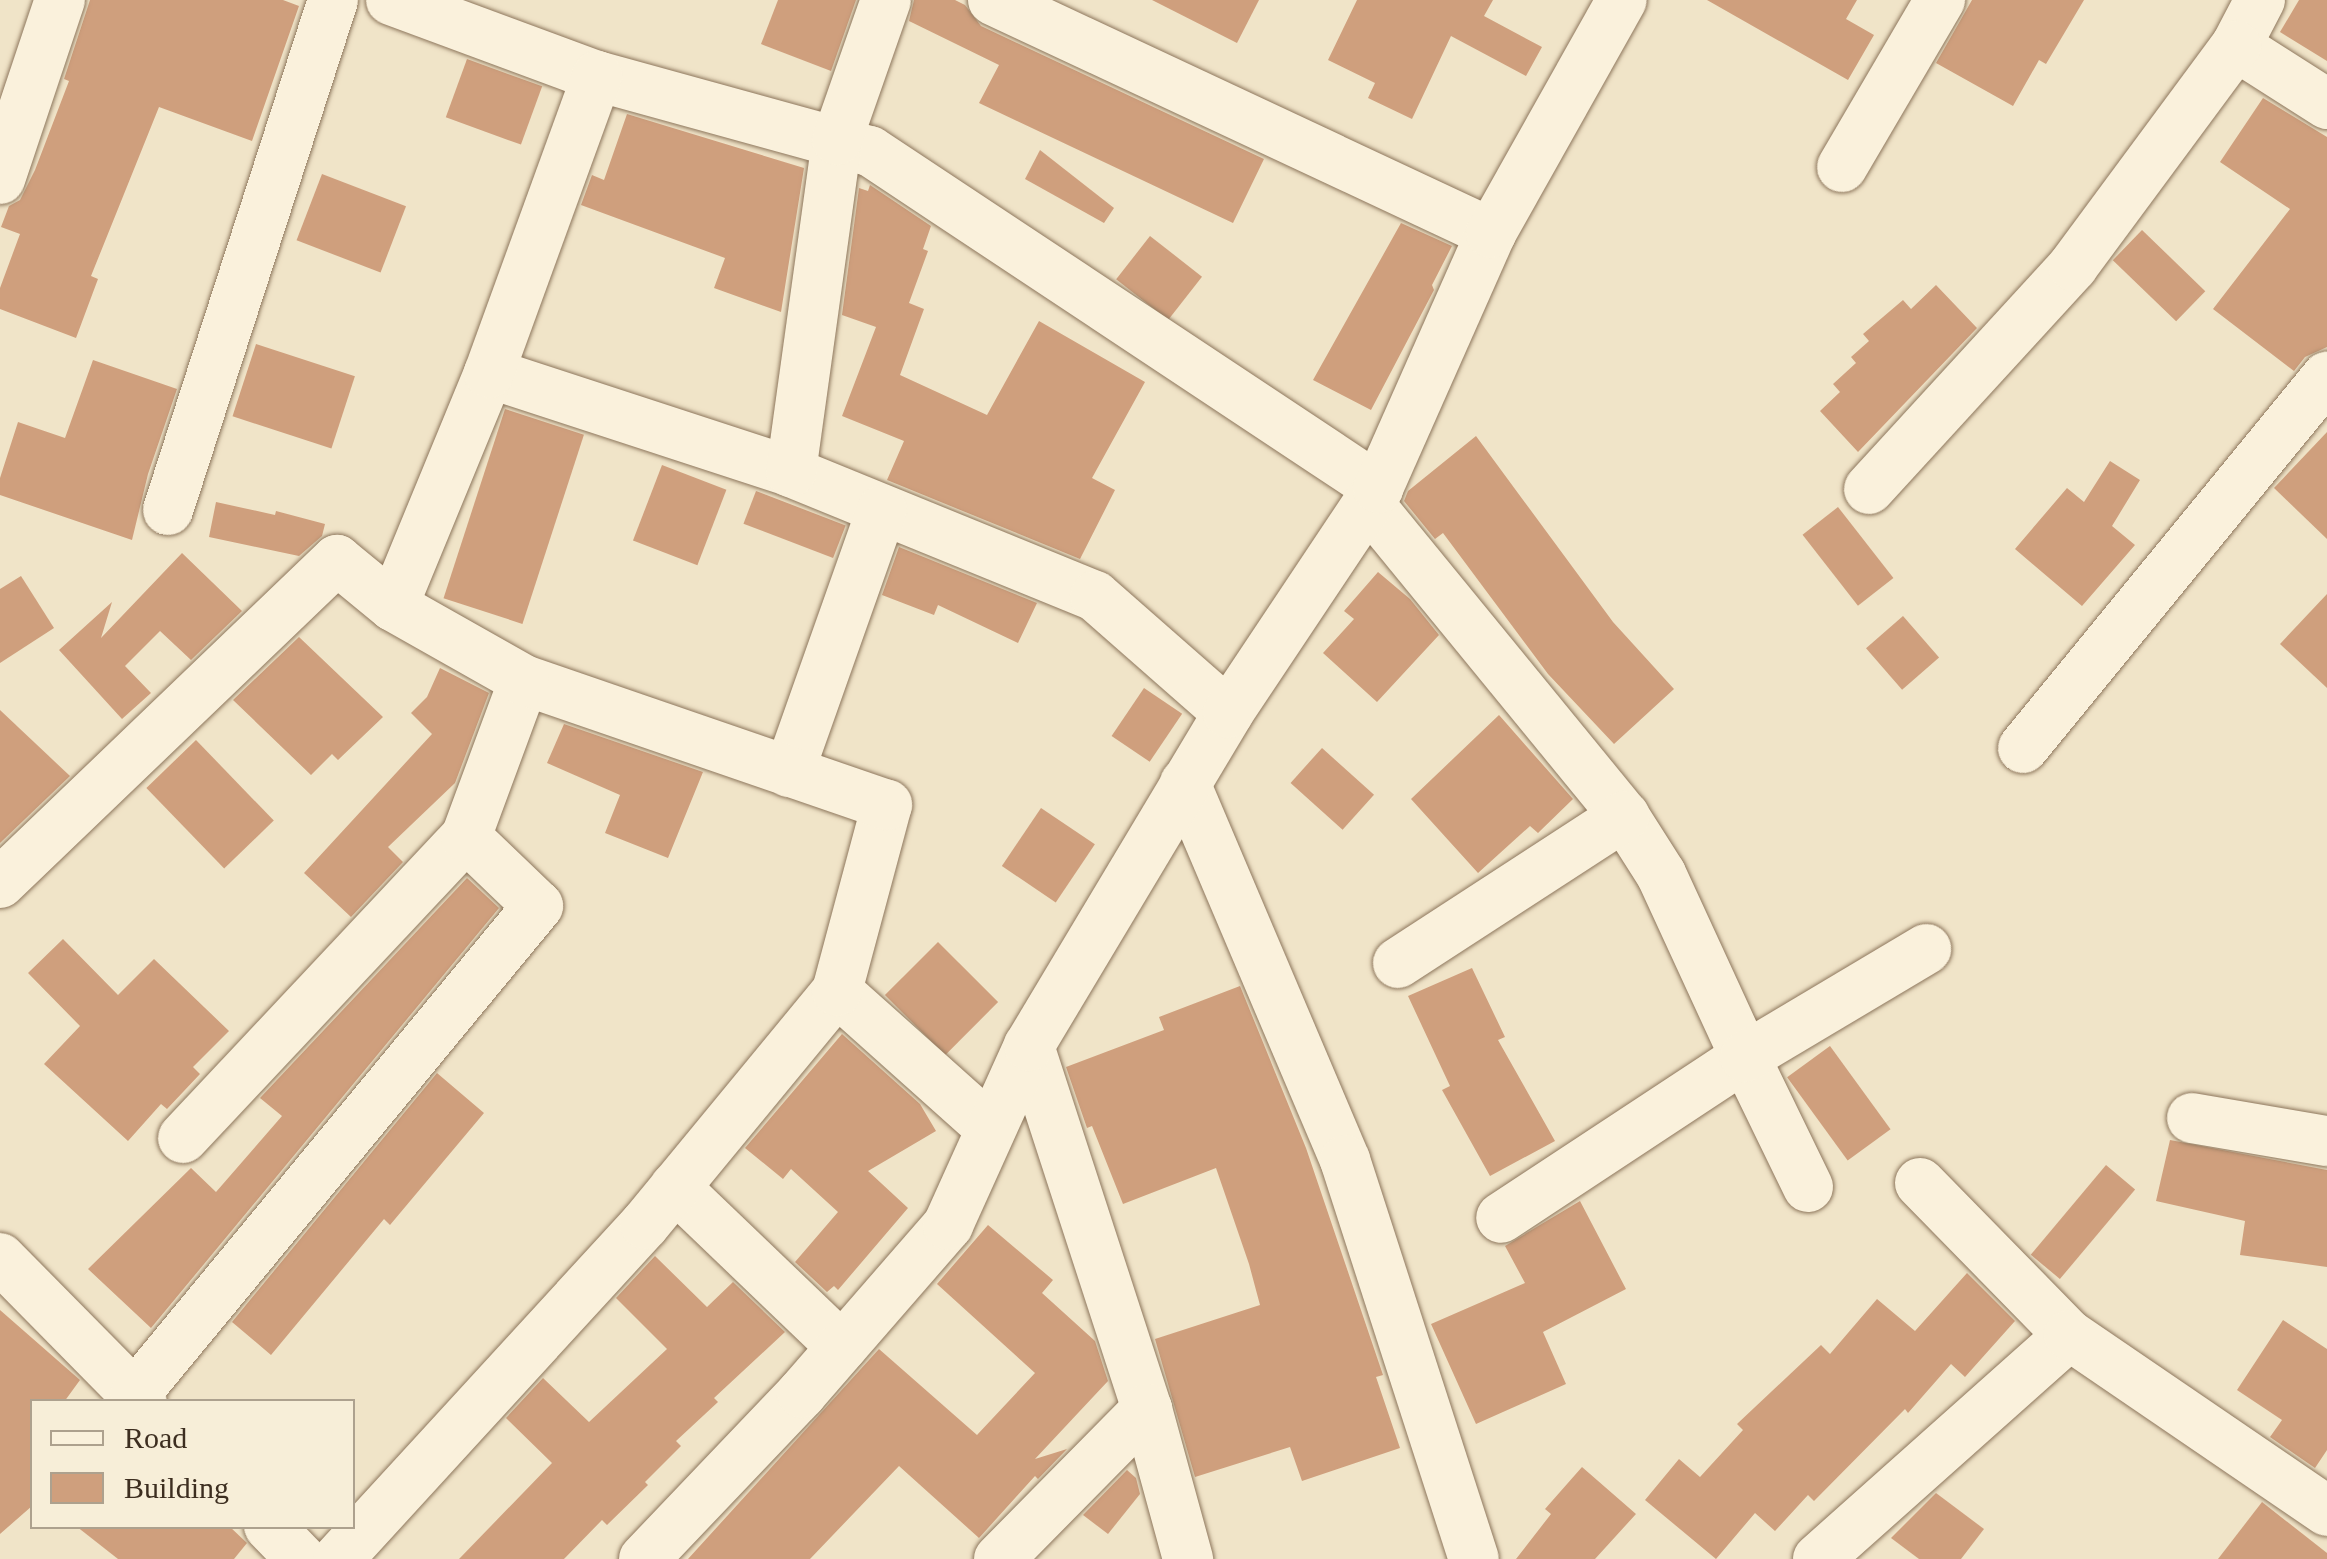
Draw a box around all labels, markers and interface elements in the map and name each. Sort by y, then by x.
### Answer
legend [30,1399,355,1529]
text: Road [124,1421,187,1454]
text: Building [124,1471,229,1504]

